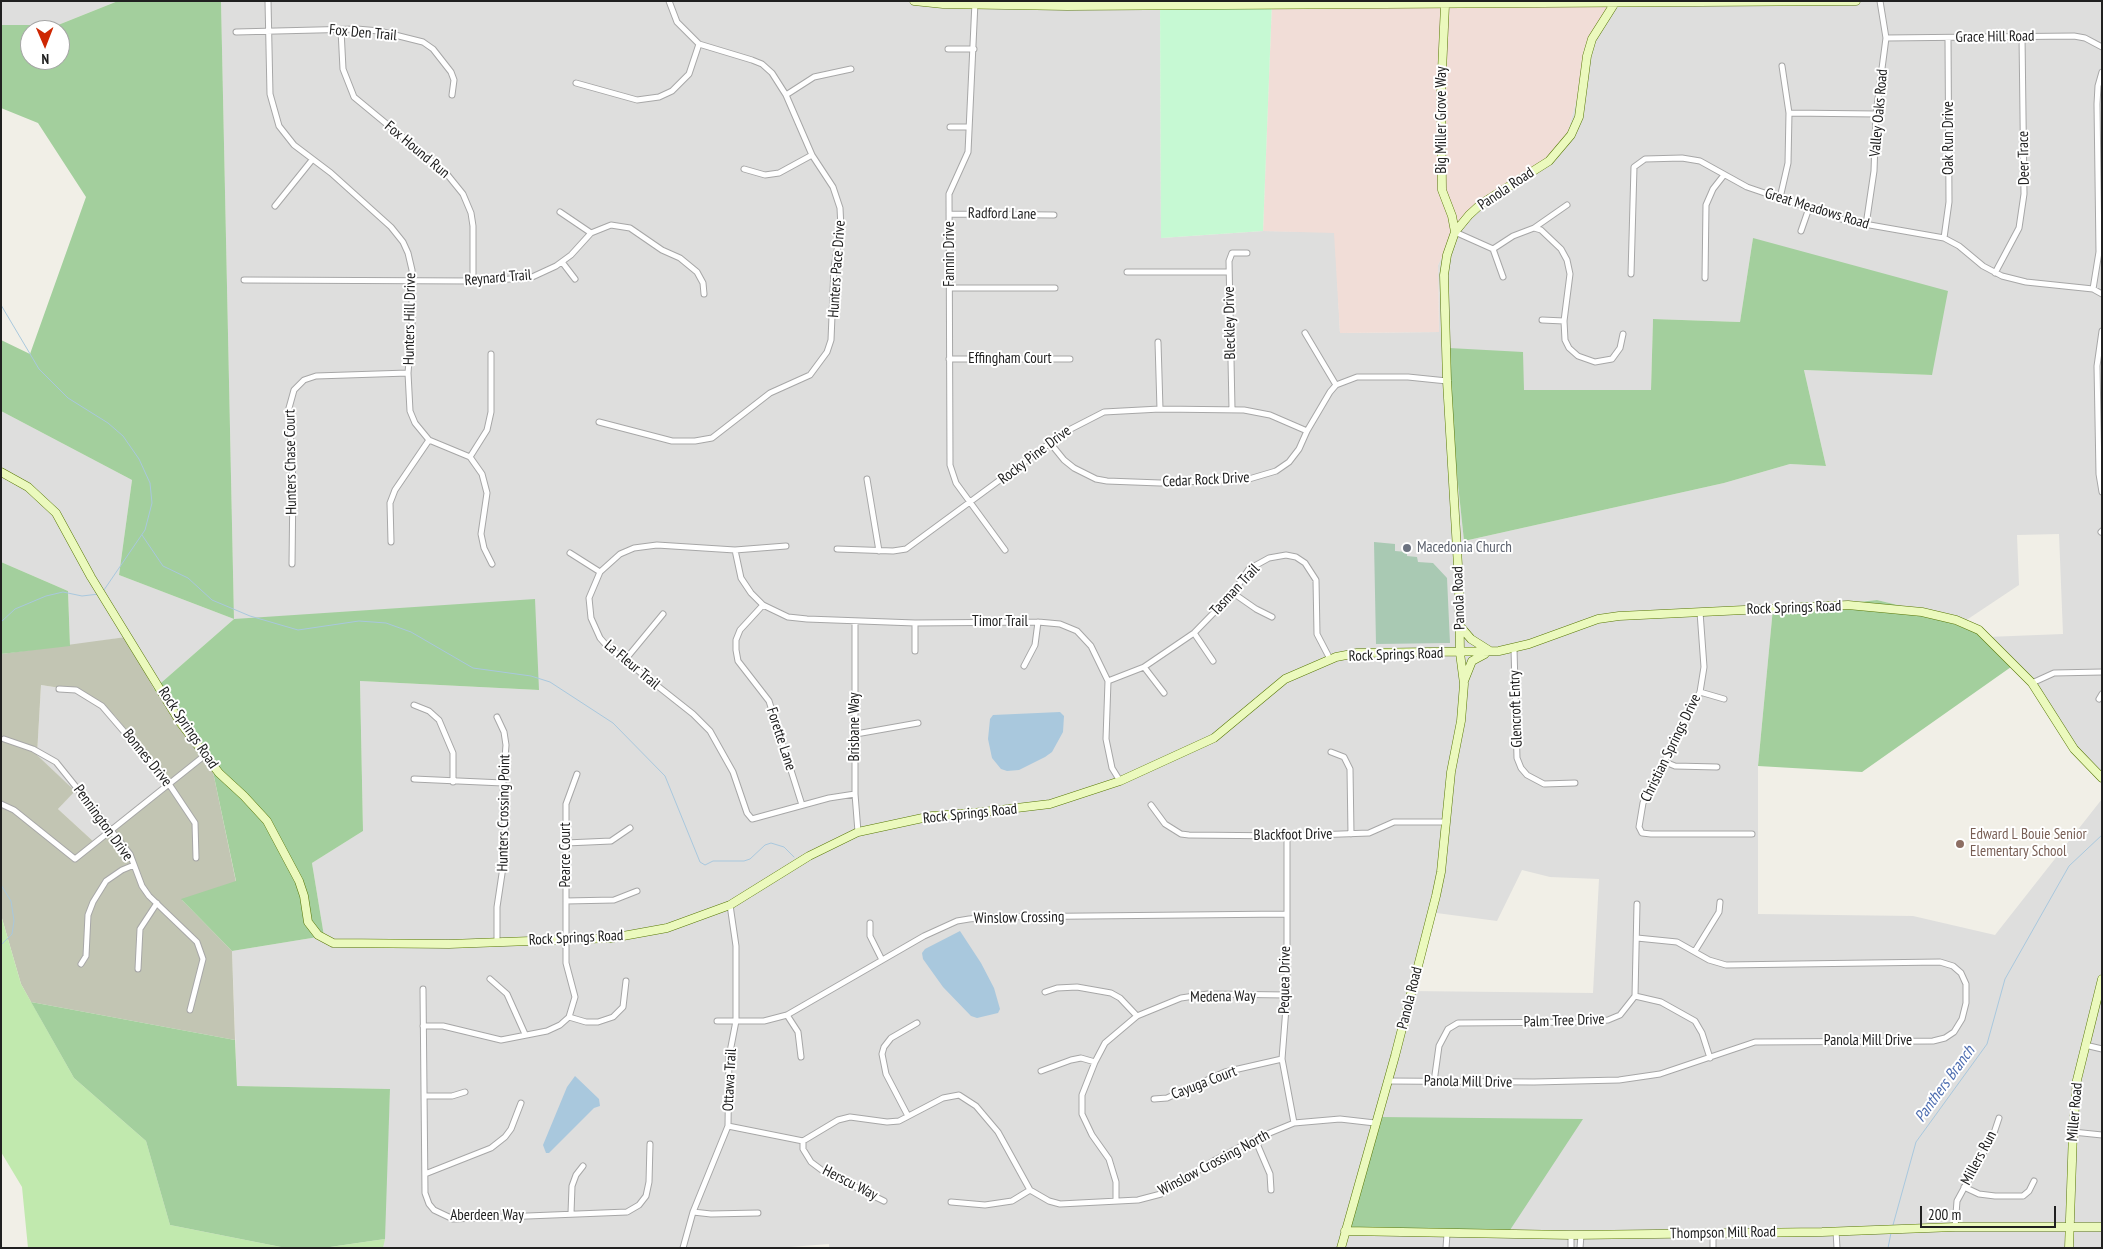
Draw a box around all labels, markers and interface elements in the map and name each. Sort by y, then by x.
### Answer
north arrow [20,20,70,70]
street label: Fox Den Trail [328,21,398,45]
street label: Grace Hill Road [1955,27,2035,47]
text: N [41,50,49,68]
street label: Big Miller Grove Way [1433,66,1451,174]
street label: Valley Oaks Road [1866,68,1892,158]
street label: Oak Run Drive [1940,101,1958,175]
street label: Fox Hound Run [381,118,453,182]
street label: Deer Trace [2015,131,2033,185]
street label: Panola Road [1475,164,1537,214]
street label: Great Meadows Road [1763,185,1871,233]
street label: Radford Lane [968,204,1036,224]
street label: Hunters Pace Drive [825,220,849,318]
street label: Fannin Drive [941,221,959,287]
street label: Reynard Trail [464,266,532,290]
street label: Hunters Hill Drive [400,273,420,365]
street label: Bleckley Drive [1220,286,1240,360]
street label: Effingham Court [968,350,1052,368]
street label: Hunters Chase Court [281,409,301,515]
street label: Rocky Pine Drive [995,422,1075,488]
street label: Cedar Rock Drive [1162,469,1250,491]
place label: Macedonia Church [1417,539,1512,557]
marker: Macedonia Church [1401,542,1413,554]
street label: Tasman Trail [1206,560,1264,620]
street label: Panola Road [1449,566,1469,630]
street label: Rock Springs Road [1746,597,1842,619]
street label: Timor Trail [972,613,1028,631]
street label: La Fleur Trail [600,637,664,693]
street label: Rock Springs Road [1348,644,1444,666]
street label: Glencroft Entry [1506,670,1526,748]
street label: Rock Springs Road [154,684,222,772]
street label: Christian Springs Drive [1637,691,1705,805]
street label: Brisbane Way [846,692,864,762]
street label: Forette Lane [762,705,800,773]
street label: Bonnes Drive [118,726,176,790]
street label: Hunters Crossing Point [494,754,514,872]
street label: Pennington Drive [69,781,137,865]
street label: Rock Springs Road [922,800,1018,828]
street label: Pearce Court [557,822,575,888]
street label: Blackfoot Drive [1253,825,1333,845]
place label: Edward L Bouie Senior Elementary School [1970,826,2087,861]
marker: Edward L Bouie Senior Elementary School [1954,838,1966,850]
street label: Winslow Crossing [974,908,1064,928]
street label: Rock Springs Road [528,927,624,949]
street label: Pequea Drive [1275,946,1295,1014]
street label: Panola Road [1394,965,1426,1031]
street label: Medena Way [1190,987,1256,1007]
street label: Palm Tree Drive [1523,1011,1605,1031]
street label: Panola Mill Drive [1824,1032,1912,1050]
water label: Panthers Branch [1911,1042,1979,1126]
street label: Ottawa Trail [719,1048,741,1112]
street label: Cayuga Court [1169,1062,1239,1104]
street label: Panola Mill Drive [1424,1072,1512,1092]
street label: Miller Road [2063,1082,2087,1142]
street label: Winslow Crossing North [1155,1126,1273,1200]
street label: Millers Run [1957,1128,2001,1188]
street label: Herscu Way [819,1161,881,1205]
scale bar [1923,1196,2059,1228]
text: 200 m [1928,1205,1961,1224]
street label: Aberdeen Way [450,1207,524,1225]
street label: Thompson Mill Road [1670,1223,1776,1243]

